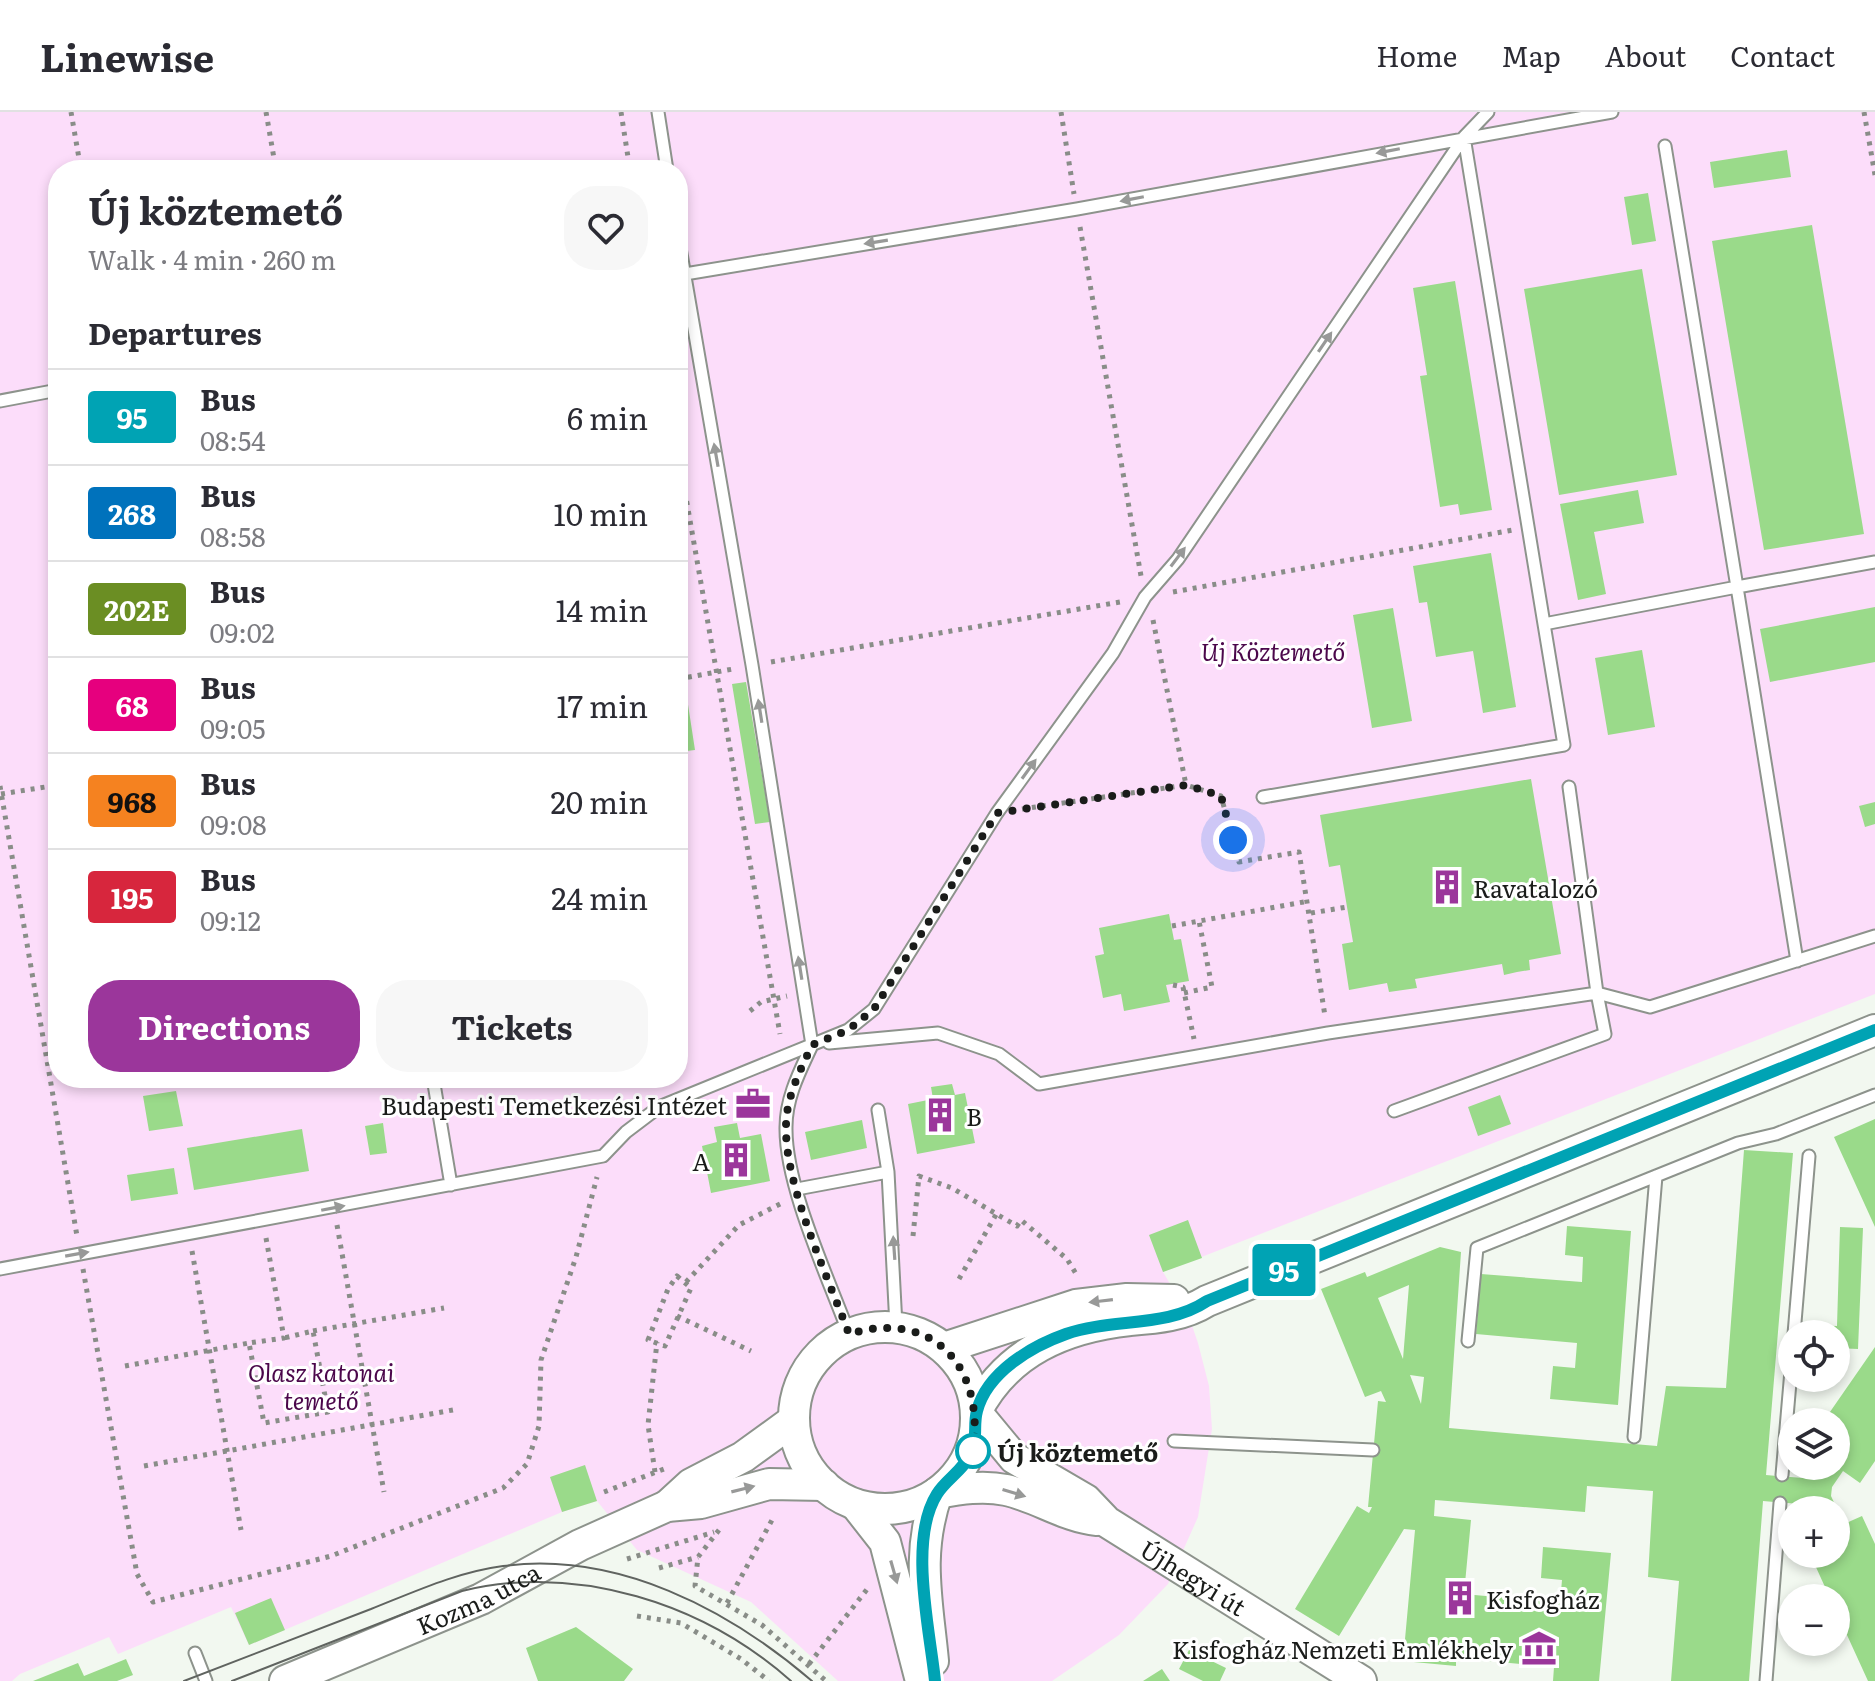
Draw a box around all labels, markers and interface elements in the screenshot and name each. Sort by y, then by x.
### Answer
text: Linewise [40,27,214,84]
text: Home [1376,34,1457,76]
text: Map [1501,34,1561,76]
text: About [1605,34,1686,76]
text: Contact [1730,34,1835,76]
one-way arrow [1375,145,1400,158]
text: Új köztemető [88,180,343,237]
button: heart [564,186,648,270]
one-way arrow [1119,193,1144,206]
one-way arrow [863,237,888,249]
text: Walk · 4 min · 260 m [88,239,336,278]
text: Departures [88,310,262,354]
one-way arrow [1317,331,1332,353]
text: Bus [200,376,256,420]
text: 6 min [567,395,648,439]
text: 95 [116,396,148,438]
text: 08:54 [200,420,266,459]
one-way arrow [709,442,721,467]
text: Bus [200,472,256,516]
text: 10 min [554,491,648,535]
text: 268 [108,492,156,534]
text: 08:58 [200,516,266,555]
one-way arrow [1170,547,1186,567]
text: Bus [210,568,265,612]
text: 14 min [556,587,648,631]
text: 202E [104,588,170,630]
text: 09:02 [210,612,275,651]
park label: Új Köztemető [1201,633,1345,668]
text: Bus [200,664,256,708]
text: 17 min [557,683,648,727]
text: 68 [116,684,148,726]
one-way arrow [753,698,765,723]
text: 09:05 [200,708,266,747]
one-way arrow [1021,758,1037,780]
text: Bus [200,760,256,804]
text: 20 min [551,779,648,823]
text: 968 [108,780,156,822]
text: 09:08 [200,804,267,843]
your location [1213,820,1253,860]
text: Bus [200,856,256,900]
building icon: Ravatalozó [1428,868,1466,906]
place label: Ravatalozó [1473,870,1598,905]
text: 24 min [551,875,648,919]
text: 195 [111,876,153,918]
text: 09:12 [200,900,261,939]
one-way arrow [793,955,806,980]
button: Directions [88,980,360,1072]
button: Tickets [376,980,648,1072]
office icon: Budapesti Temetkezési Intézet [734,1085,772,1123]
place label: Budapesti Temetkezési Intézet [381,1087,727,1122]
building icon: B [921,1096,959,1134]
place label: B [966,1098,982,1133]
building icon: A [717,1141,755,1179]
place label: A [692,1143,710,1178]
one-way arrow [320,1202,345,1214]
one-way arrow [887,1235,900,1260]
line badge: 95 [1248,1244,1320,1296]
one-way arrow [64,1248,89,1260]
text: 95 [1268,1249,1300,1291]
one-way arrow [1088,1295,1113,1308]
map controls [1778,1320,1850,1656]
button: locate [1778,1320,1850,1392]
park label: Olasz katonai temető [248,1354,394,1417]
button: layers [1778,1408,1850,1480]
marker: Új köztemető [956,1434,990,1468]
place label: Új köztemető [997,1434,1158,1469]
one-way arrow [730,1482,755,1495]
one-way arrow [1002,1487,1026,1500]
button: + [1778,1496,1850,1568]
street label: Újhegyi út [1134,1530,1254,1623]
street label: Kozma utca [410,1553,546,1642]
one-way arrow [888,1560,901,1584]
building icon: Kisfogház [1441,1579,1479,1617]
place label: Kisfogház [1486,1581,1600,1616]
button: − [1778,1584,1850,1656]
museum icon: Kisfogház Nemzeti Emlékhely [1520,1629,1558,1667]
place label: Kisfogház Nemzeti Emlékhely [1172,1631,1513,1666]

